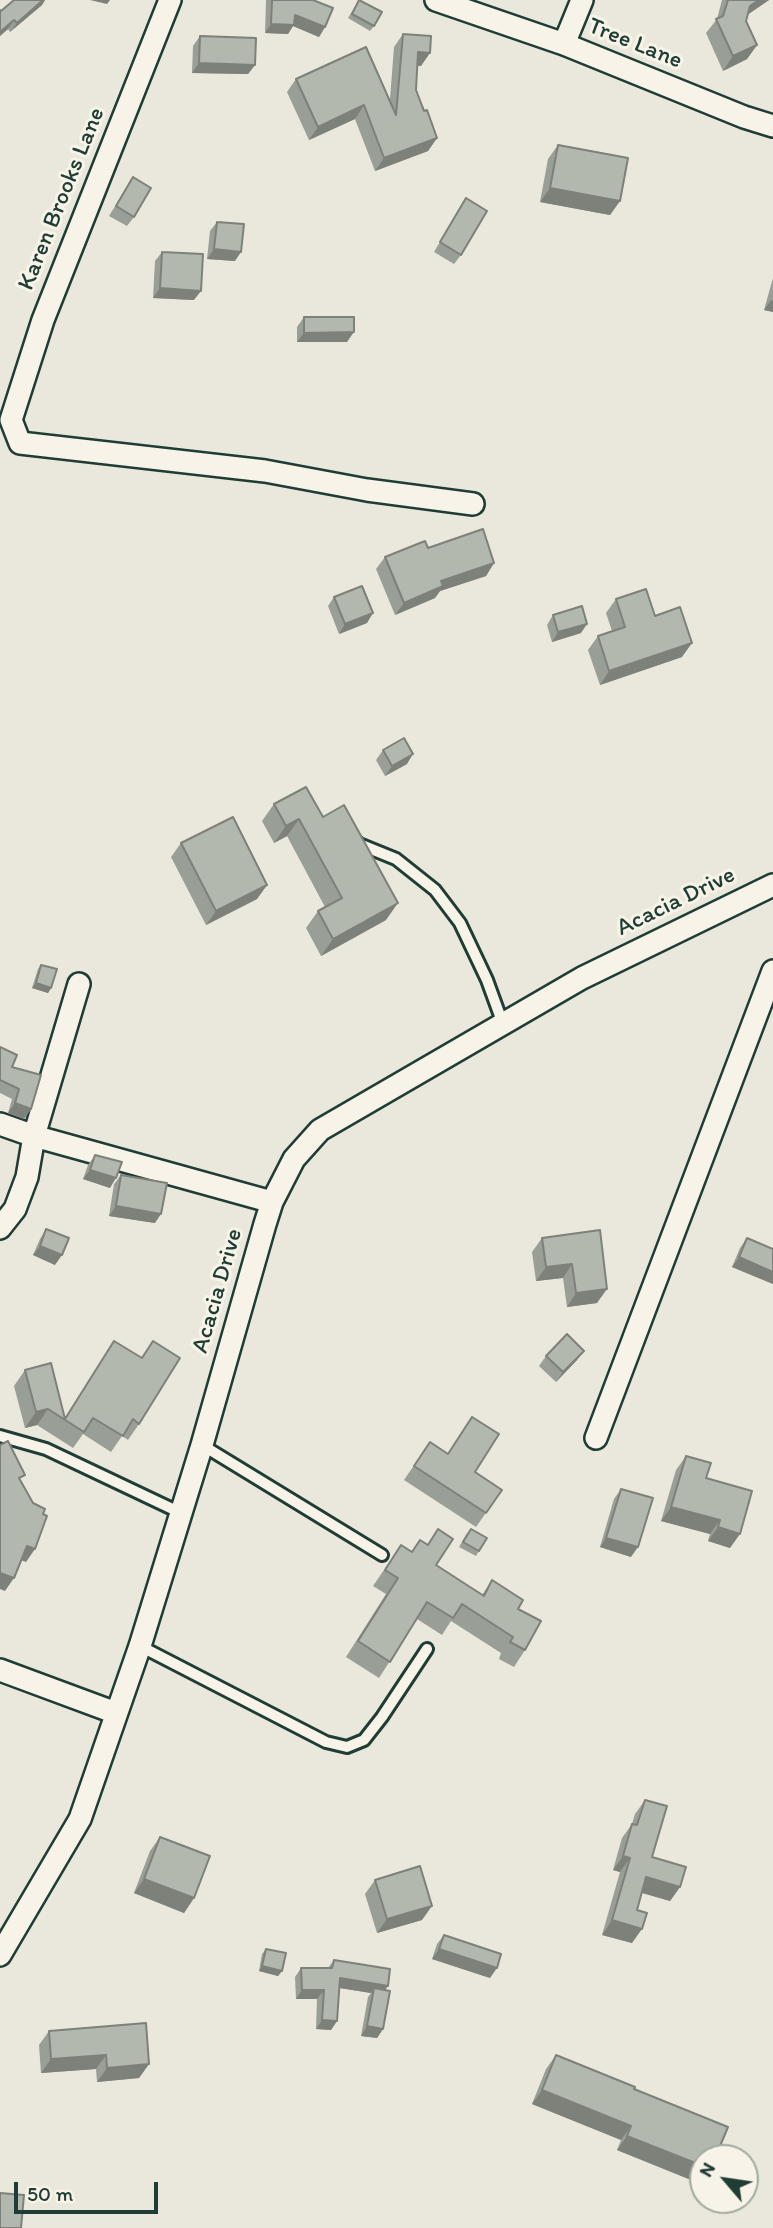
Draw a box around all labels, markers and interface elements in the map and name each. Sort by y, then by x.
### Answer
street label: Tree Lane [584,12,686,76]
street label: Karen Brooks Lane [12,103,112,295]
street label: Acacia Drive [612,861,740,943]
street label: Acacia Drive [187,1225,249,1357]
north arrow [689,2144,759,2214]
text: N [694,2158,720,2181]
scale bar [18,2168,161,2212]
text: 50 m [27,2181,73,2206]

